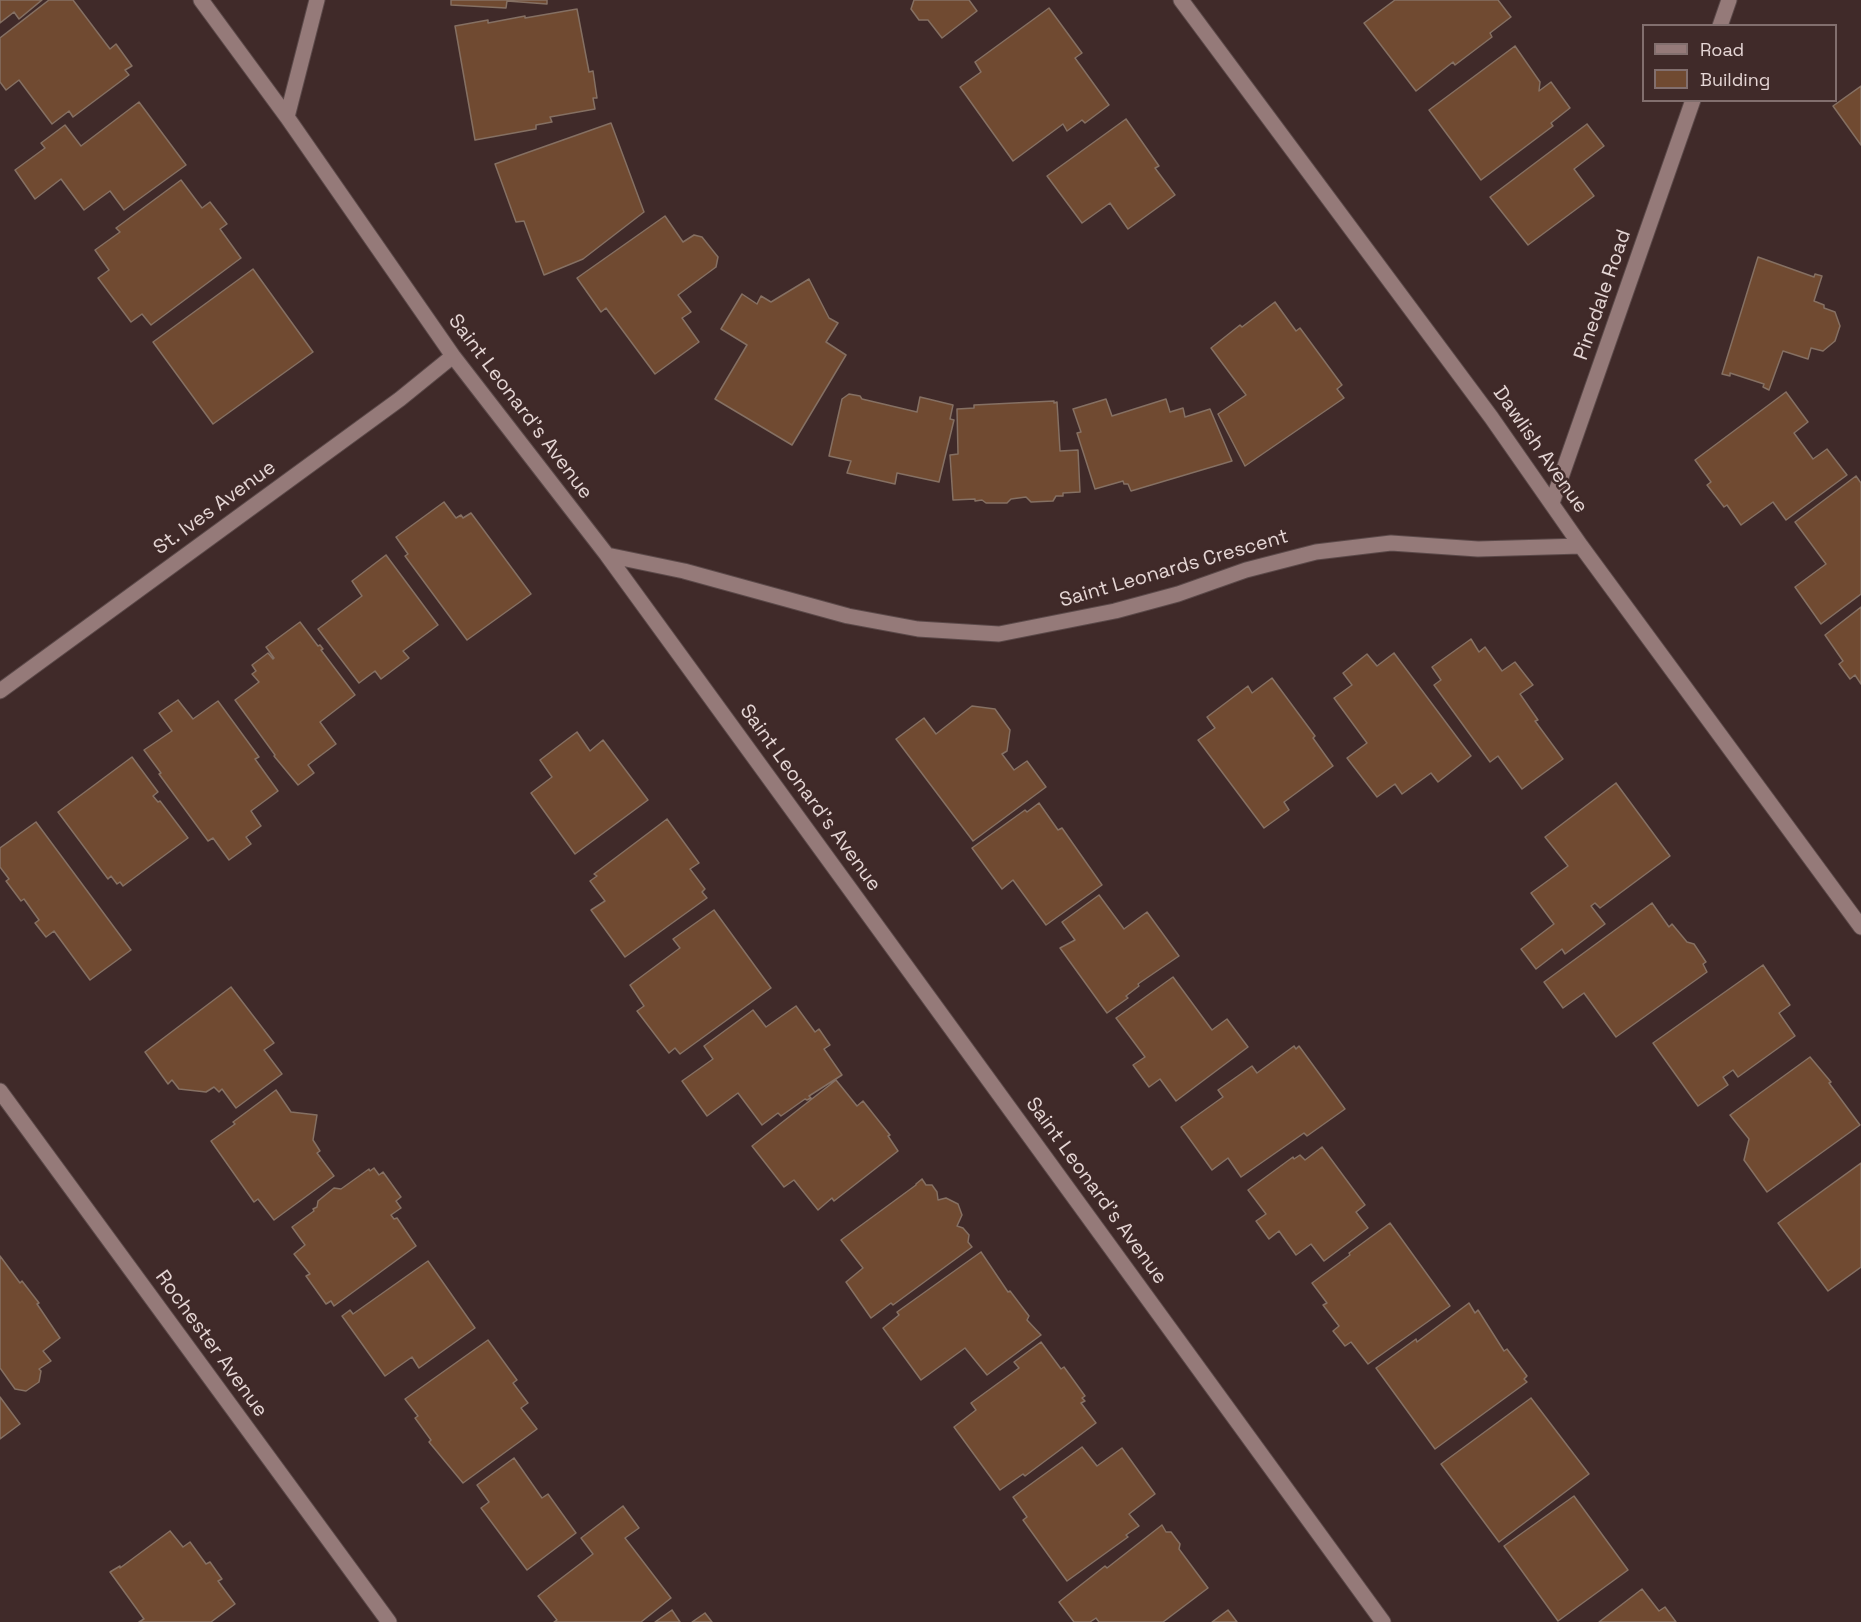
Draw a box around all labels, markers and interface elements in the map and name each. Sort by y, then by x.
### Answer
legend [1642,24,1837,102]
text: Road [1700,38,1744,61]
text: Building [1700,68,1770,91]
street label: Pinedale Road [1569,227,1637,363]
street label: Saint Leonard's Avenue [443,310,597,504]
street label: Dawlish Avenue [1487,382,1593,518]
street label: St. Ives Avenue [149,456,281,560]
street label: Saint Leonards Crescent [1057,525,1291,613]
street label: Saint Leonard's Avenue [734,700,886,896]
street label: Saint Leonard's Avenue [1020,1093,1172,1289]
street label: Rochester Avenue [150,1266,272,1422]

